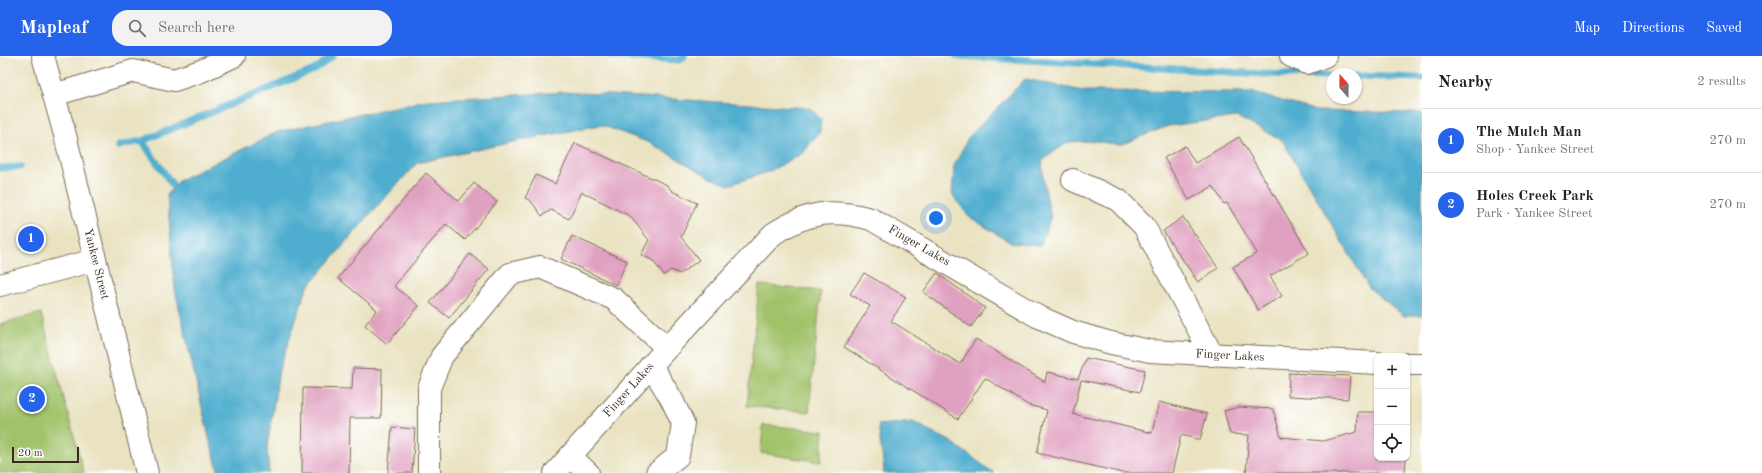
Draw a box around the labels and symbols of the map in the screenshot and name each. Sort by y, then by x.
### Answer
north arrow [1326,68,1362,104]
your location [926,208,946,228]
pin: 1 [18,224,44,254]
street label: Finger Lakes [886,224,952,268]
street label: Yankee Street [81,227,111,301]
street label: Finger Lakes [1195,348,1265,364]
street label: Finger Lakes [601,360,657,420]
pin: 2 [19,384,45,414]
scale bar [12,445,79,464]

